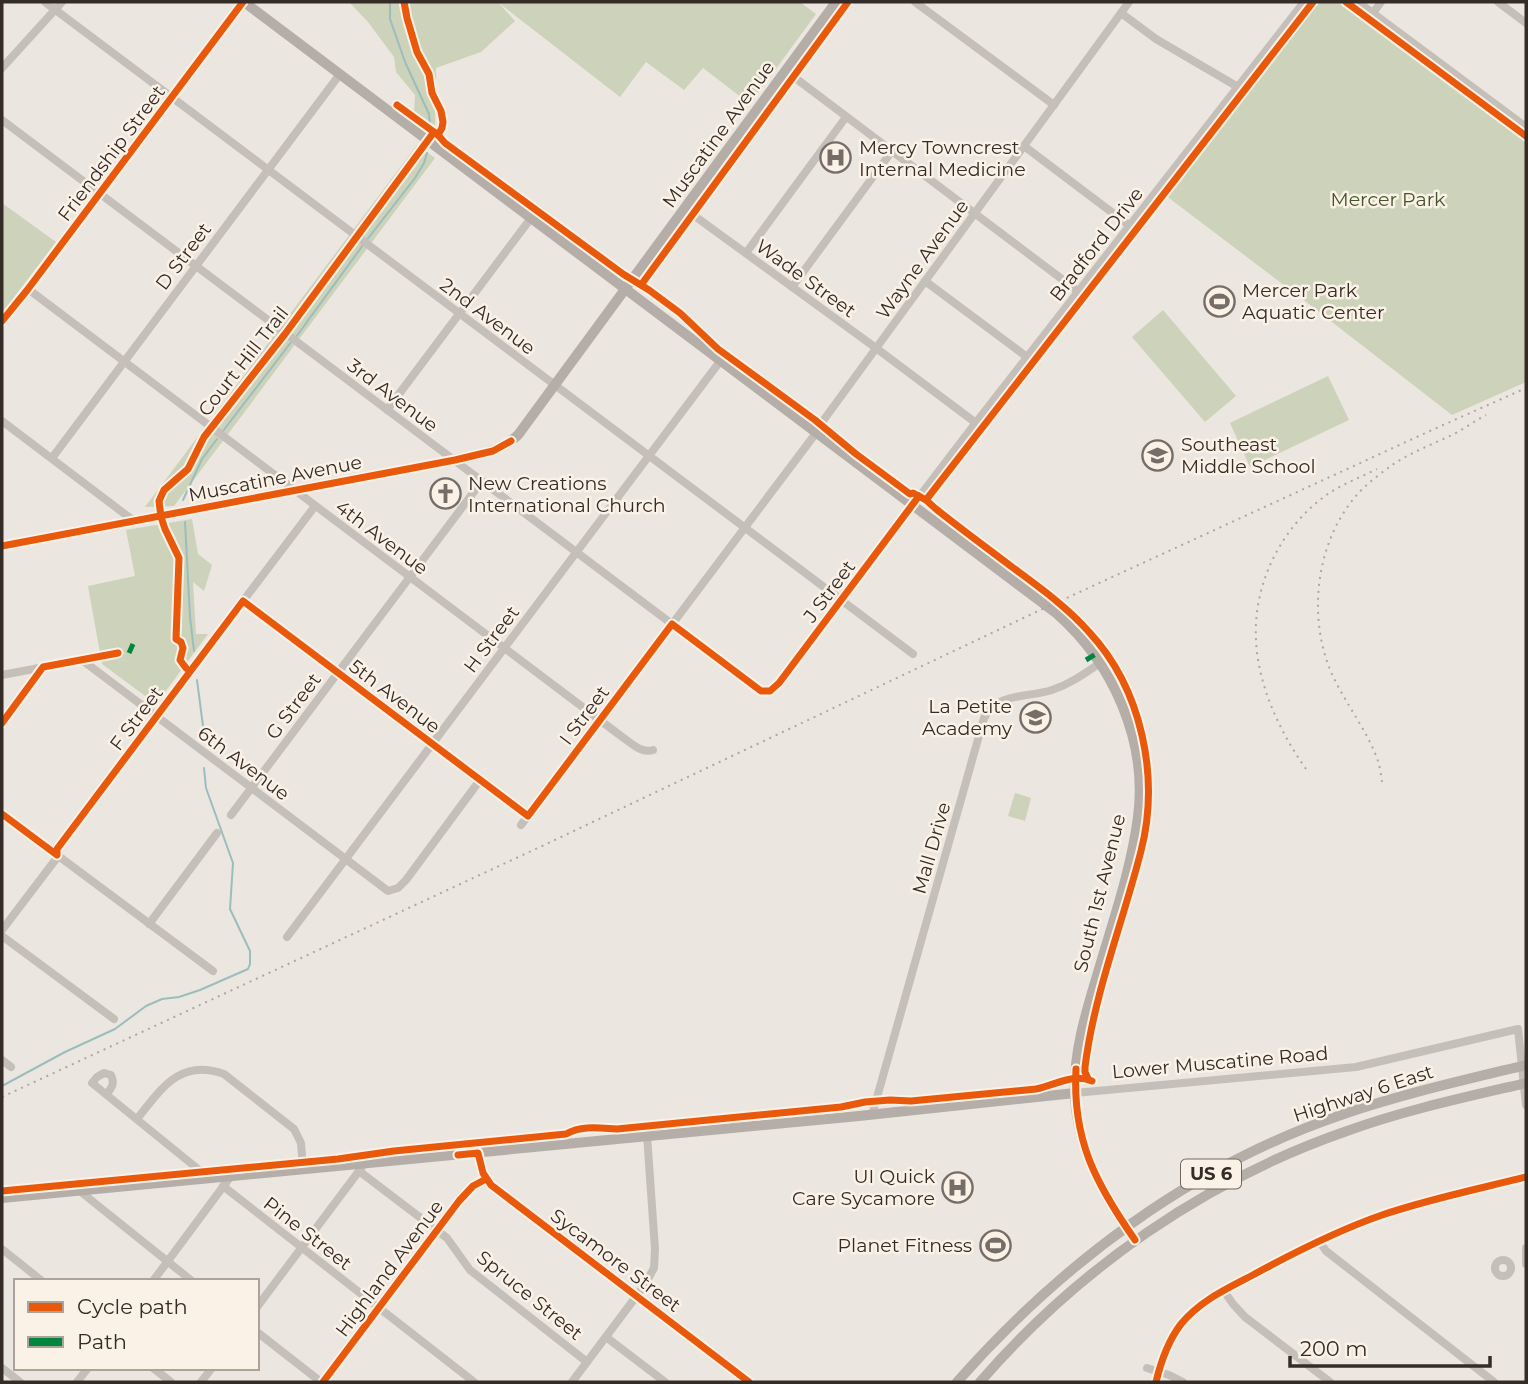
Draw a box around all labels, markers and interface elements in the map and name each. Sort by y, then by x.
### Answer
street label: Muscatine Avenue [657,56,779,212]
street label: Friendship Street [53,81,170,226]
place label: Mercy Towncrest Internal Medicine [859,136,1026,181]
hospital icon: Mercy Towncrest Internal Medicine [819,141,853,175]
street label: Bradford Drive [1045,183,1148,306]
park label: Mercer Park [1330,188,1446,211]
street label: Wayne Avenue [871,195,974,324]
street label: D Street [151,218,216,294]
street label: Wade Street [751,234,860,323]
street label: 2nd Avenue [436,273,540,360]
place label: Mercer Park Aquatic Center [1242,279,1385,324]
sports icon: Mercer Park Aquatic Center [1202,284,1236,318]
street label: Court Hill Trail [193,302,293,421]
street label: 3rd Avenue [343,354,443,437]
place label: Southeast Middle School [1181,433,1316,478]
school or university icon: Southeast Middle School [1141,438,1175,472]
street label: Muscatine Avenue [187,450,364,507]
place label: New Creations International Church [468,472,666,517]
church icon: New Creations International Church [428,477,462,511]
street label: 4th Avenue [331,495,432,580]
street label: J Street [798,555,860,628]
street label: H Street [459,601,524,677]
street label: 5th Avenue [345,655,445,738]
street label: G Street [261,668,326,744]
street label: F Street [105,681,168,755]
street label: I Street [555,681,614,749]
place label: La Petite Academy [922,695,1013,740]
school or university icon: La Petite Academy [1018,700,1052,734]
street label: 6th Avenue [193,721,294,805]
street label: Mall Drive [907,800,956,897]
street label: South 1st Avenue [1069,812,1130,975]
street label: Lower Muscatine Road [1111,1042,1329,1083]
street label: Highway 6 East [1290,1060,1436,1127]
road number: US 6 [1181,1160,1241,1189]
place label: UI Quick Care Sycamore [792,1165,936,1210]
hospital icon: UI Quick Care Sycamore [941,1170,975,1204]
street label: Pine Street [259,1192,357,1275]
street label: Highland Avenue [331,1195,448,1341]
street label: Sycamore Street [546,1204,686,1317]
sports icon: Planet Fitness [978,1228,1012,1262]
place label: Planet Fitness [837,1234,972,1257]
street label: Spruce Street [472,1246,587,1345]
legend [14,1279,259,1370]
text: Cycle path [77,1294,188,1319]
scale bar [1290,1324,1490,1368]
text: Path [77,1329,127,1354]
text: 200 m [1300,1336,1367,1361]

